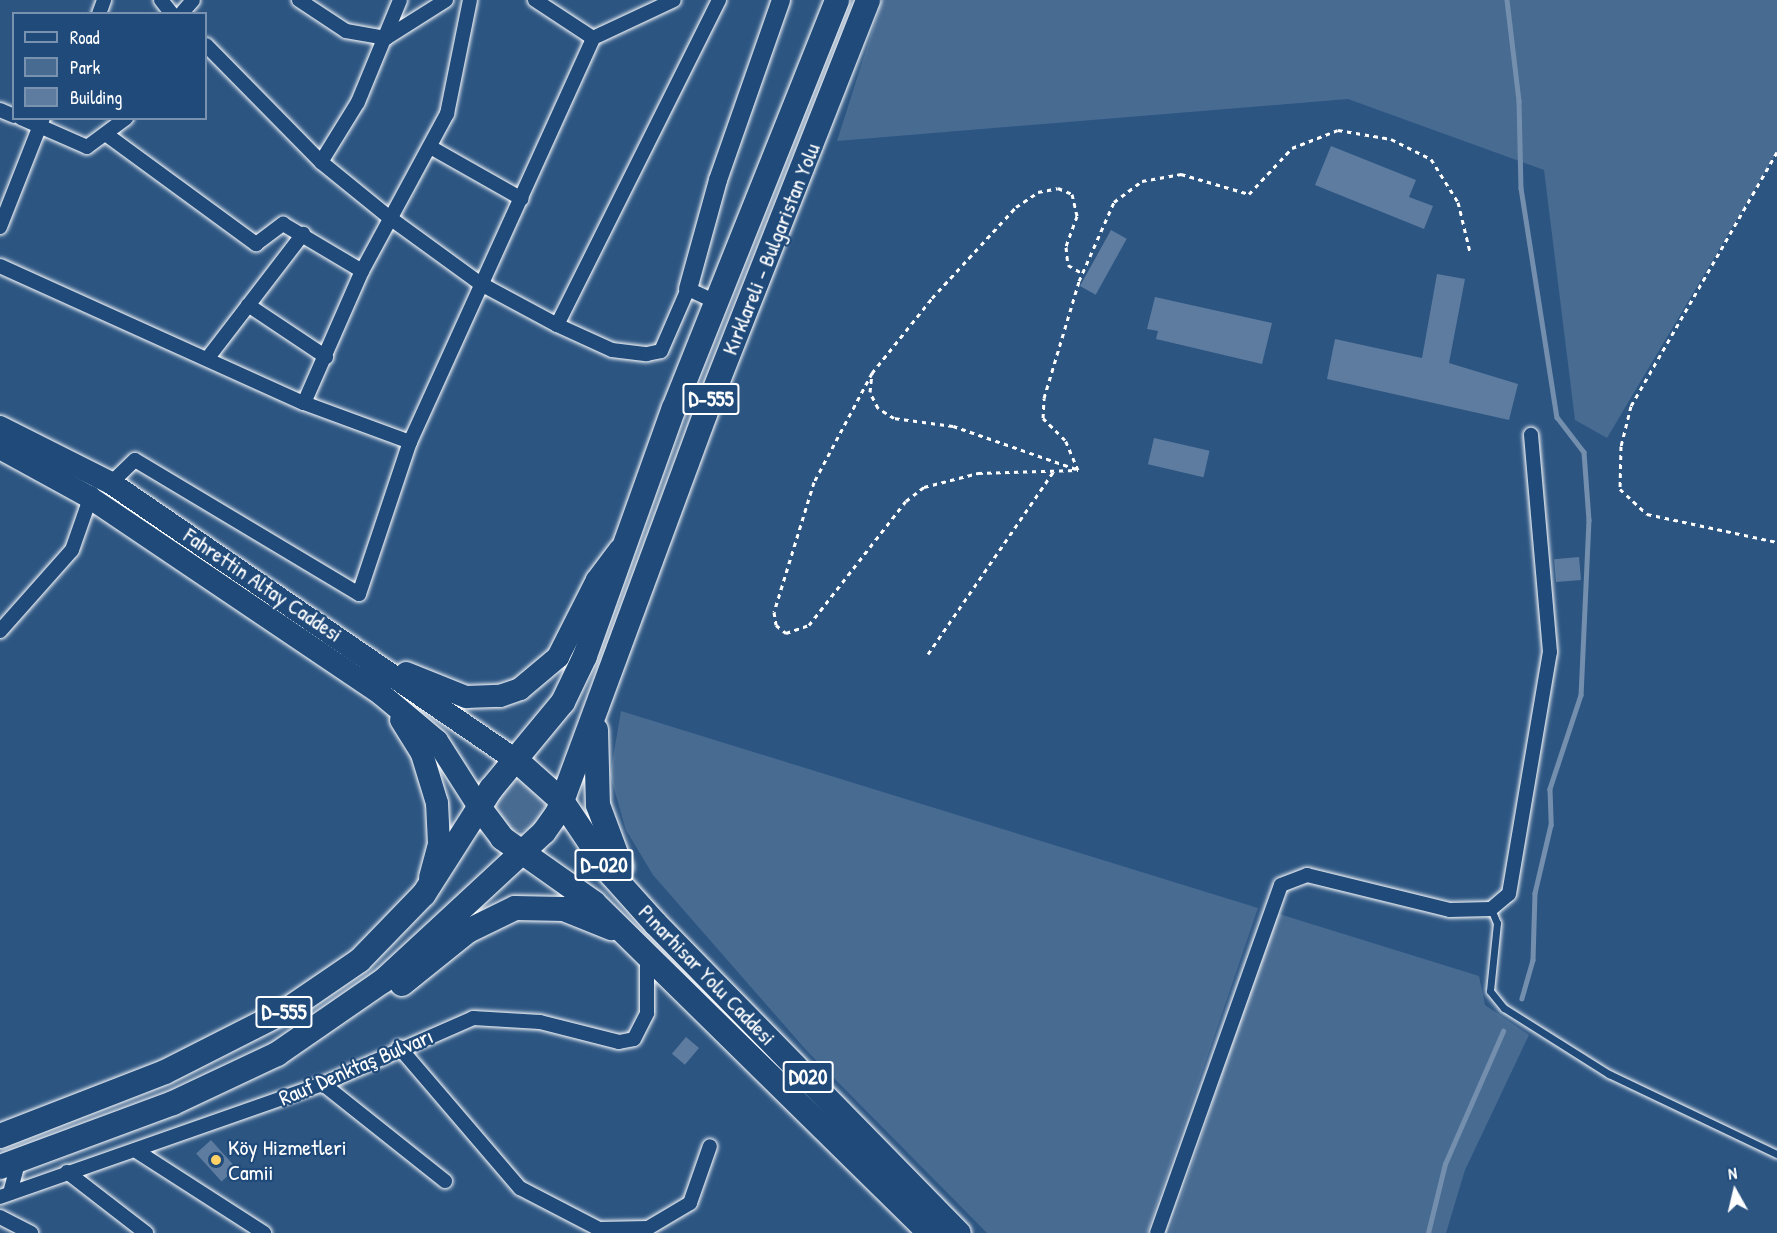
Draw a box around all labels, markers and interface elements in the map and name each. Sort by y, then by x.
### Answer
legend [12,12,207,120]
text: Road [70,25,100,50]
text: Park [70,55,100,80]
text: Building [70,85,122,110]
street label: Kırklareli - Bulgaristan Yolu [716,139,826,359]
road number: D-555 [681,381,741,417]
street label: Fahrettin Altay Caddesi [179,522,347,648]
road number: D-020 [574,847,634,883]
street label: Pınarhisar Yolu Caddesi [633,899,781,1051]
road number: D-555 [254,994,314,1030]
street label: Rauf Denktaş Bulvarı [275,1023,437,1111]
road number: D020 [782,1059,834,1095]
place label: Köy Hizmetleri Camii [228,1134,347,1186]
marker: Köy Hizmetleri Camii [209,1153,223,1167]
north arrow [1705,1161,1765,1221]
text: N [1727,1162,1738,1185]

